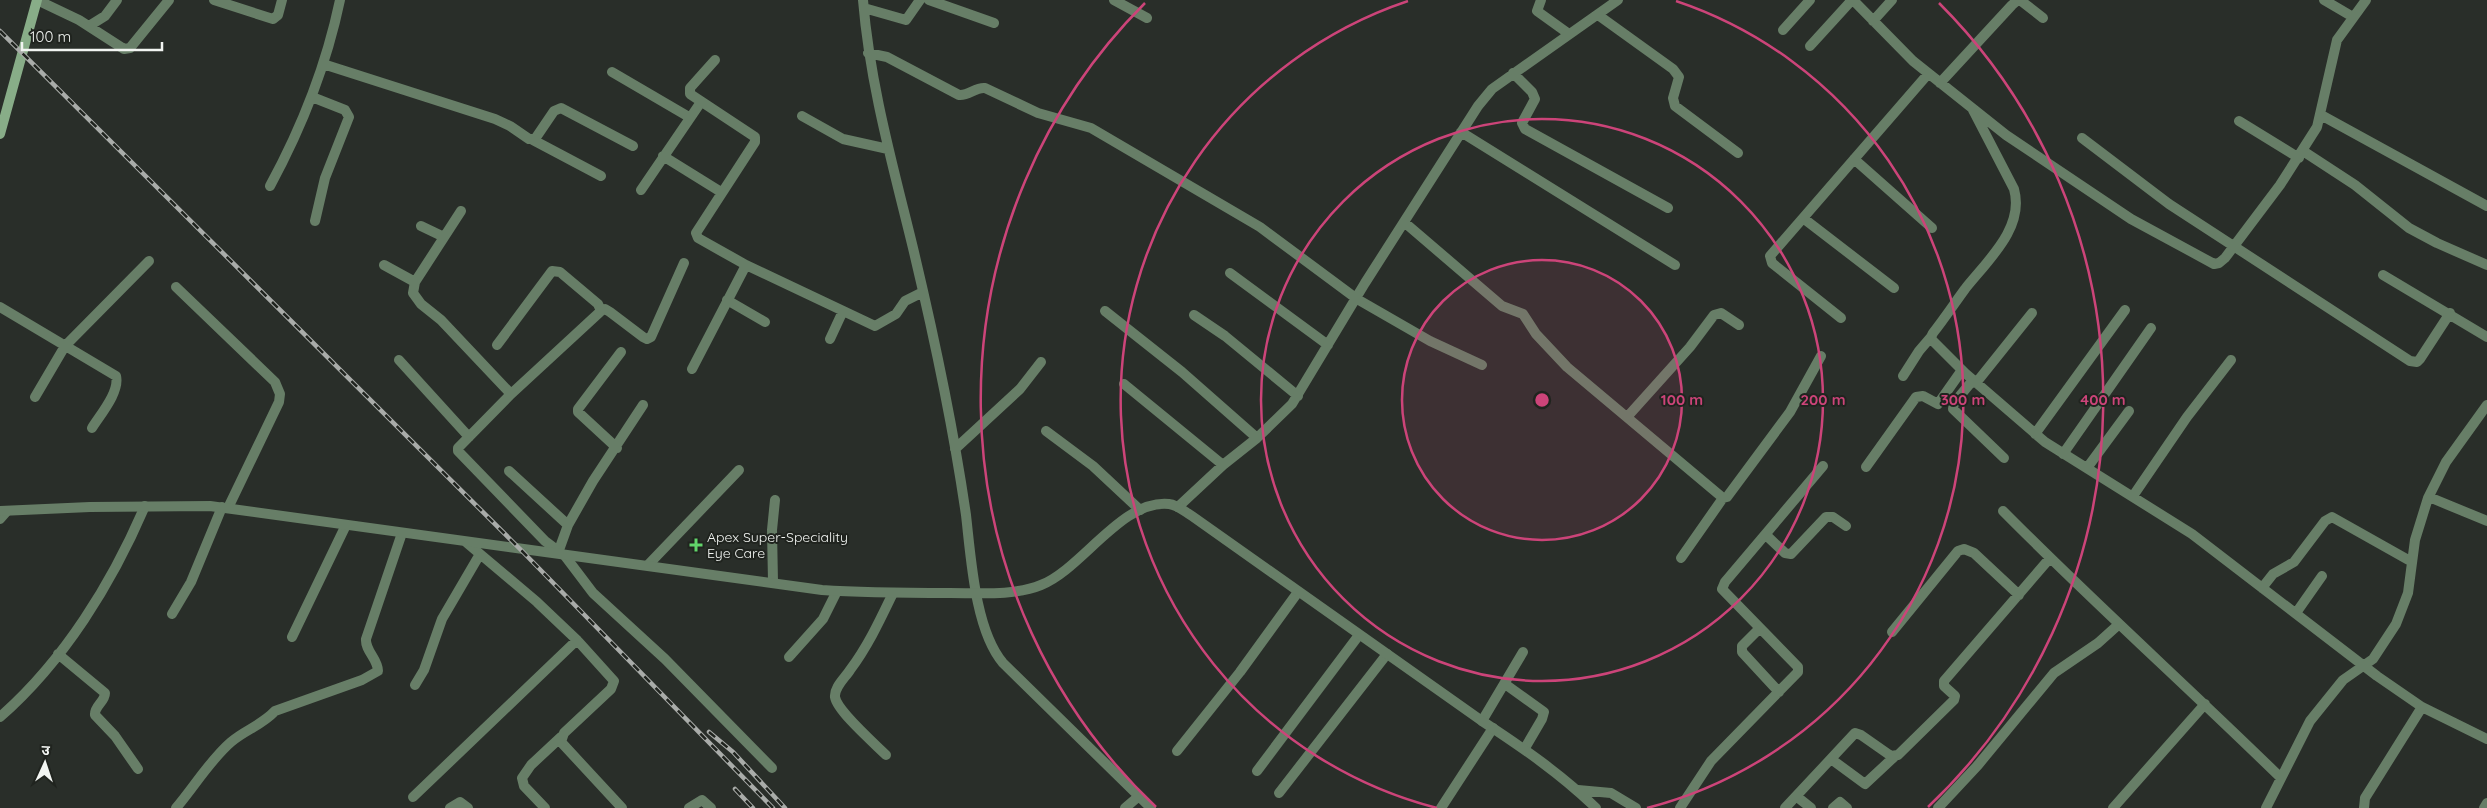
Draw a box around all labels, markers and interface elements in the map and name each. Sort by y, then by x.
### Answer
scale bar [22,20,162,52]
text: 100 m [30,27,71,46]
text: 100 m [1661,390,1703,409]
text: 200 m [1801,390,1846,409]
text: 300 m [1941,390,1985,409]
text: 400 m [2080,390,2126,409]
centre of rings [1533,391,1551,409]
place label: Apex Super-Speciality Eye Care [707,528,848,562]
marker: Apex Super-Speciality Eye Care [689,538,703,552]
north arrow [20,738,70,788]
text: उ [41,741,51,759]

